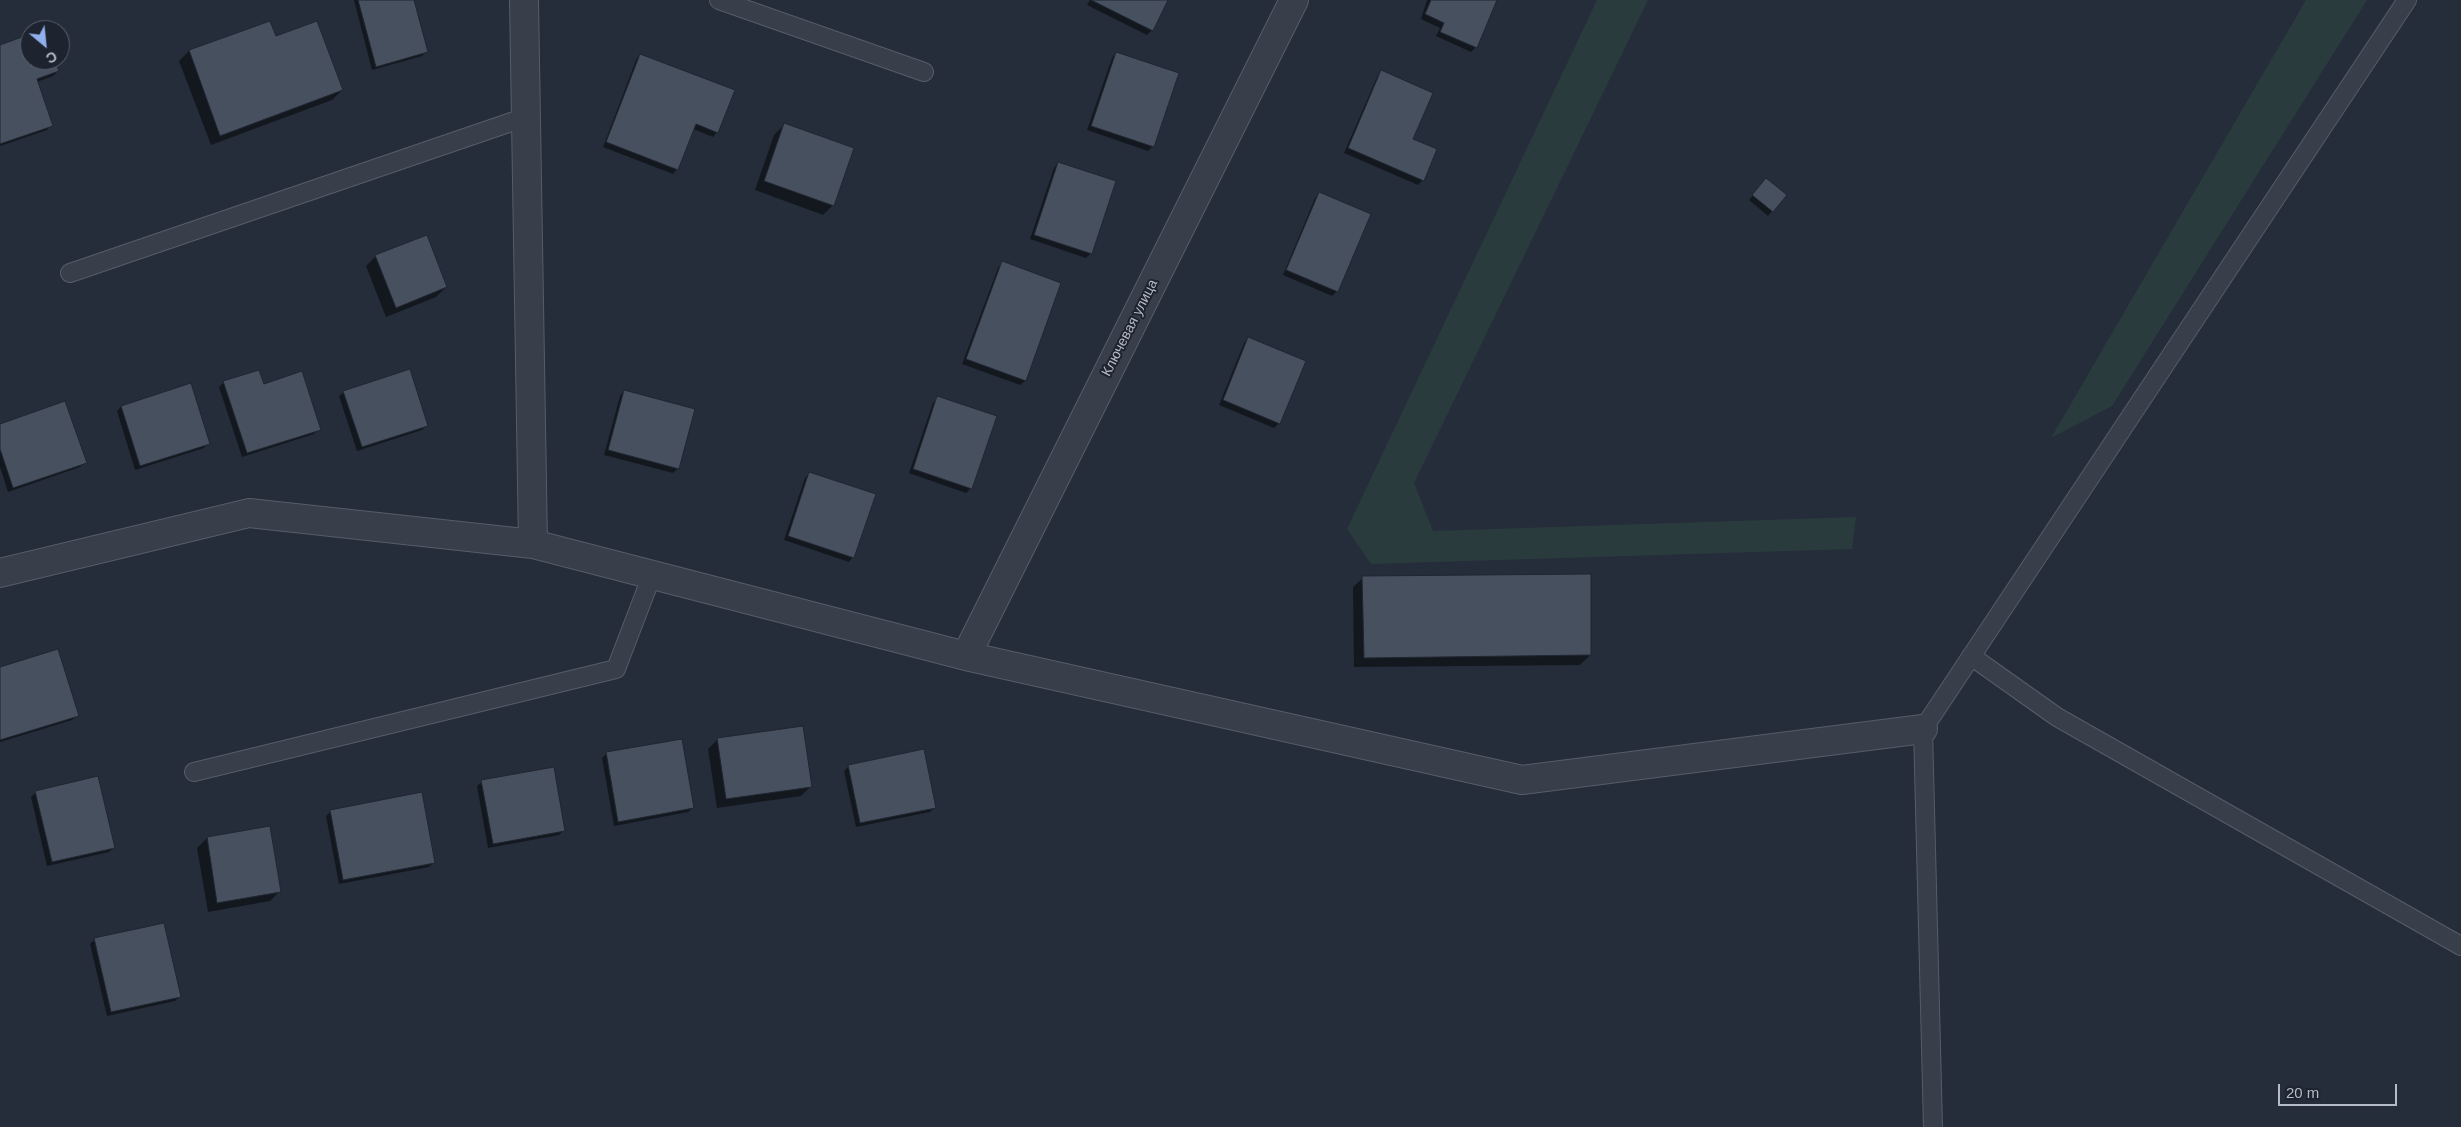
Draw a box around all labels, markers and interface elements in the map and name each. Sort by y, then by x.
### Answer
north arrow [20,20,70,70]
text: С [43,48,60,67]
street label: Ключевая улица [1098,277,1162,379]
scale bar [2281,1074,2400,1106]
text: 20 m [2286,1084,2319,1101]

